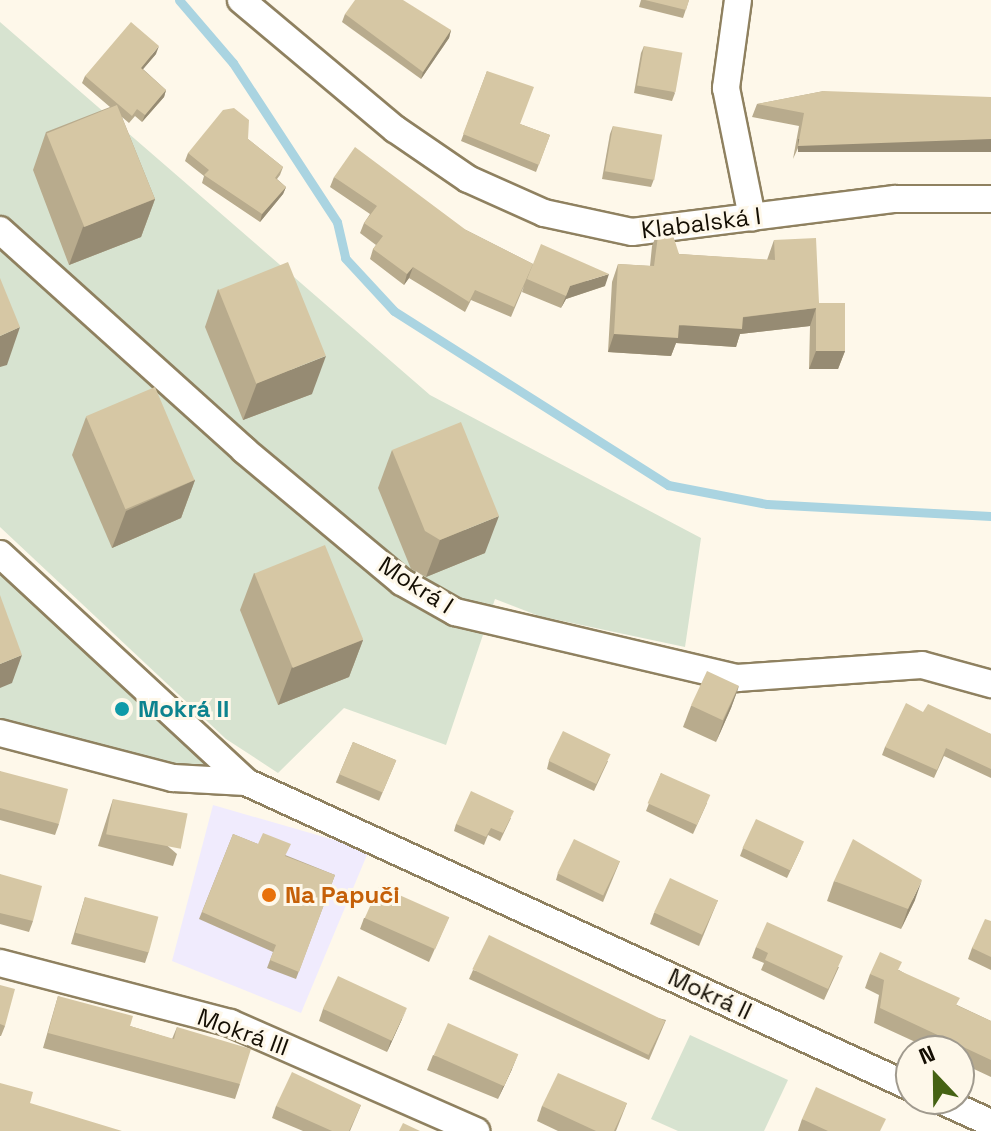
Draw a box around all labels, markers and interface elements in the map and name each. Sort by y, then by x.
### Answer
street label: Klabalská I [639,201,763,245]
street label: Mokrá I [373,550,459,620]
place label: Mokrá II [138,695,229,723]
marker: Mokrá II [113,700,131,718]
place label: Na Papuči [285,881,400,909]
marker: Na Papuči [260,886,278,904]
street label: Mokrá II [664,962,756,1026]
street label: Mokrá III [194,1002,292,1062]
north arrow [895,1035,975,1115]
text: N [915,1039,939,1070]

